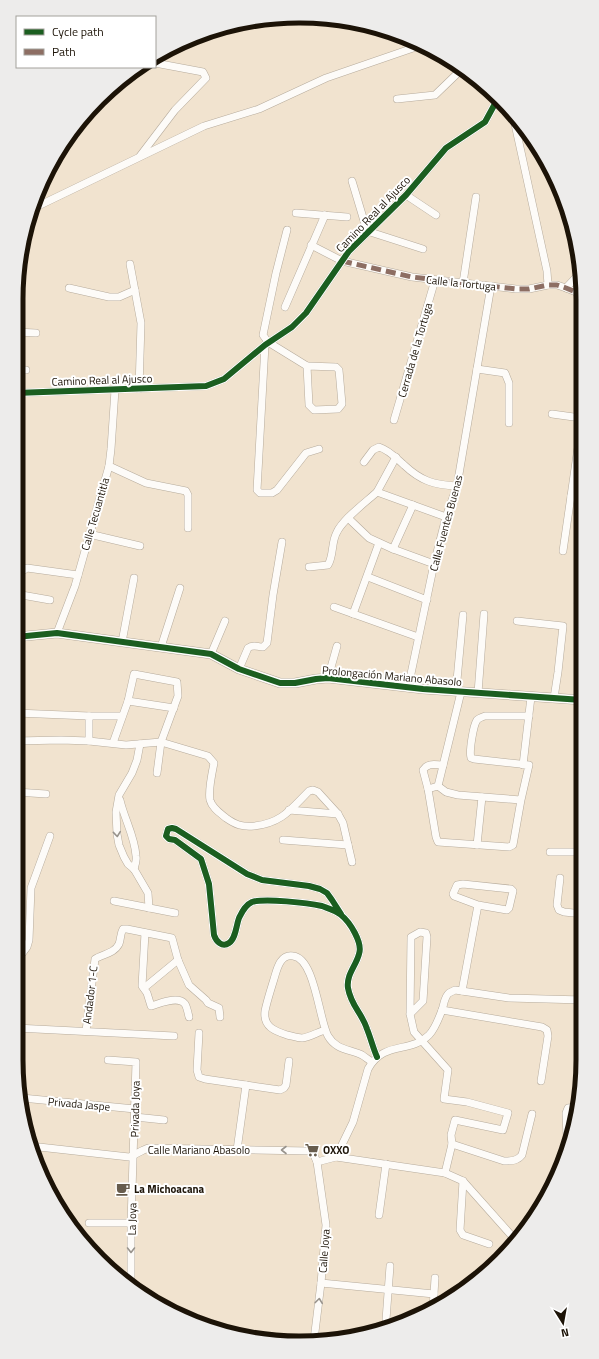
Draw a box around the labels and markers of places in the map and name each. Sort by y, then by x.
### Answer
supermarket icon: OXXO [304,1142,320,1158]
place label: OXXO [323,1142,350,1158]
cafe icon: La Michoacana [115,1181,131,1197]
place label: La Michoacana [134,1181,205,1197]

